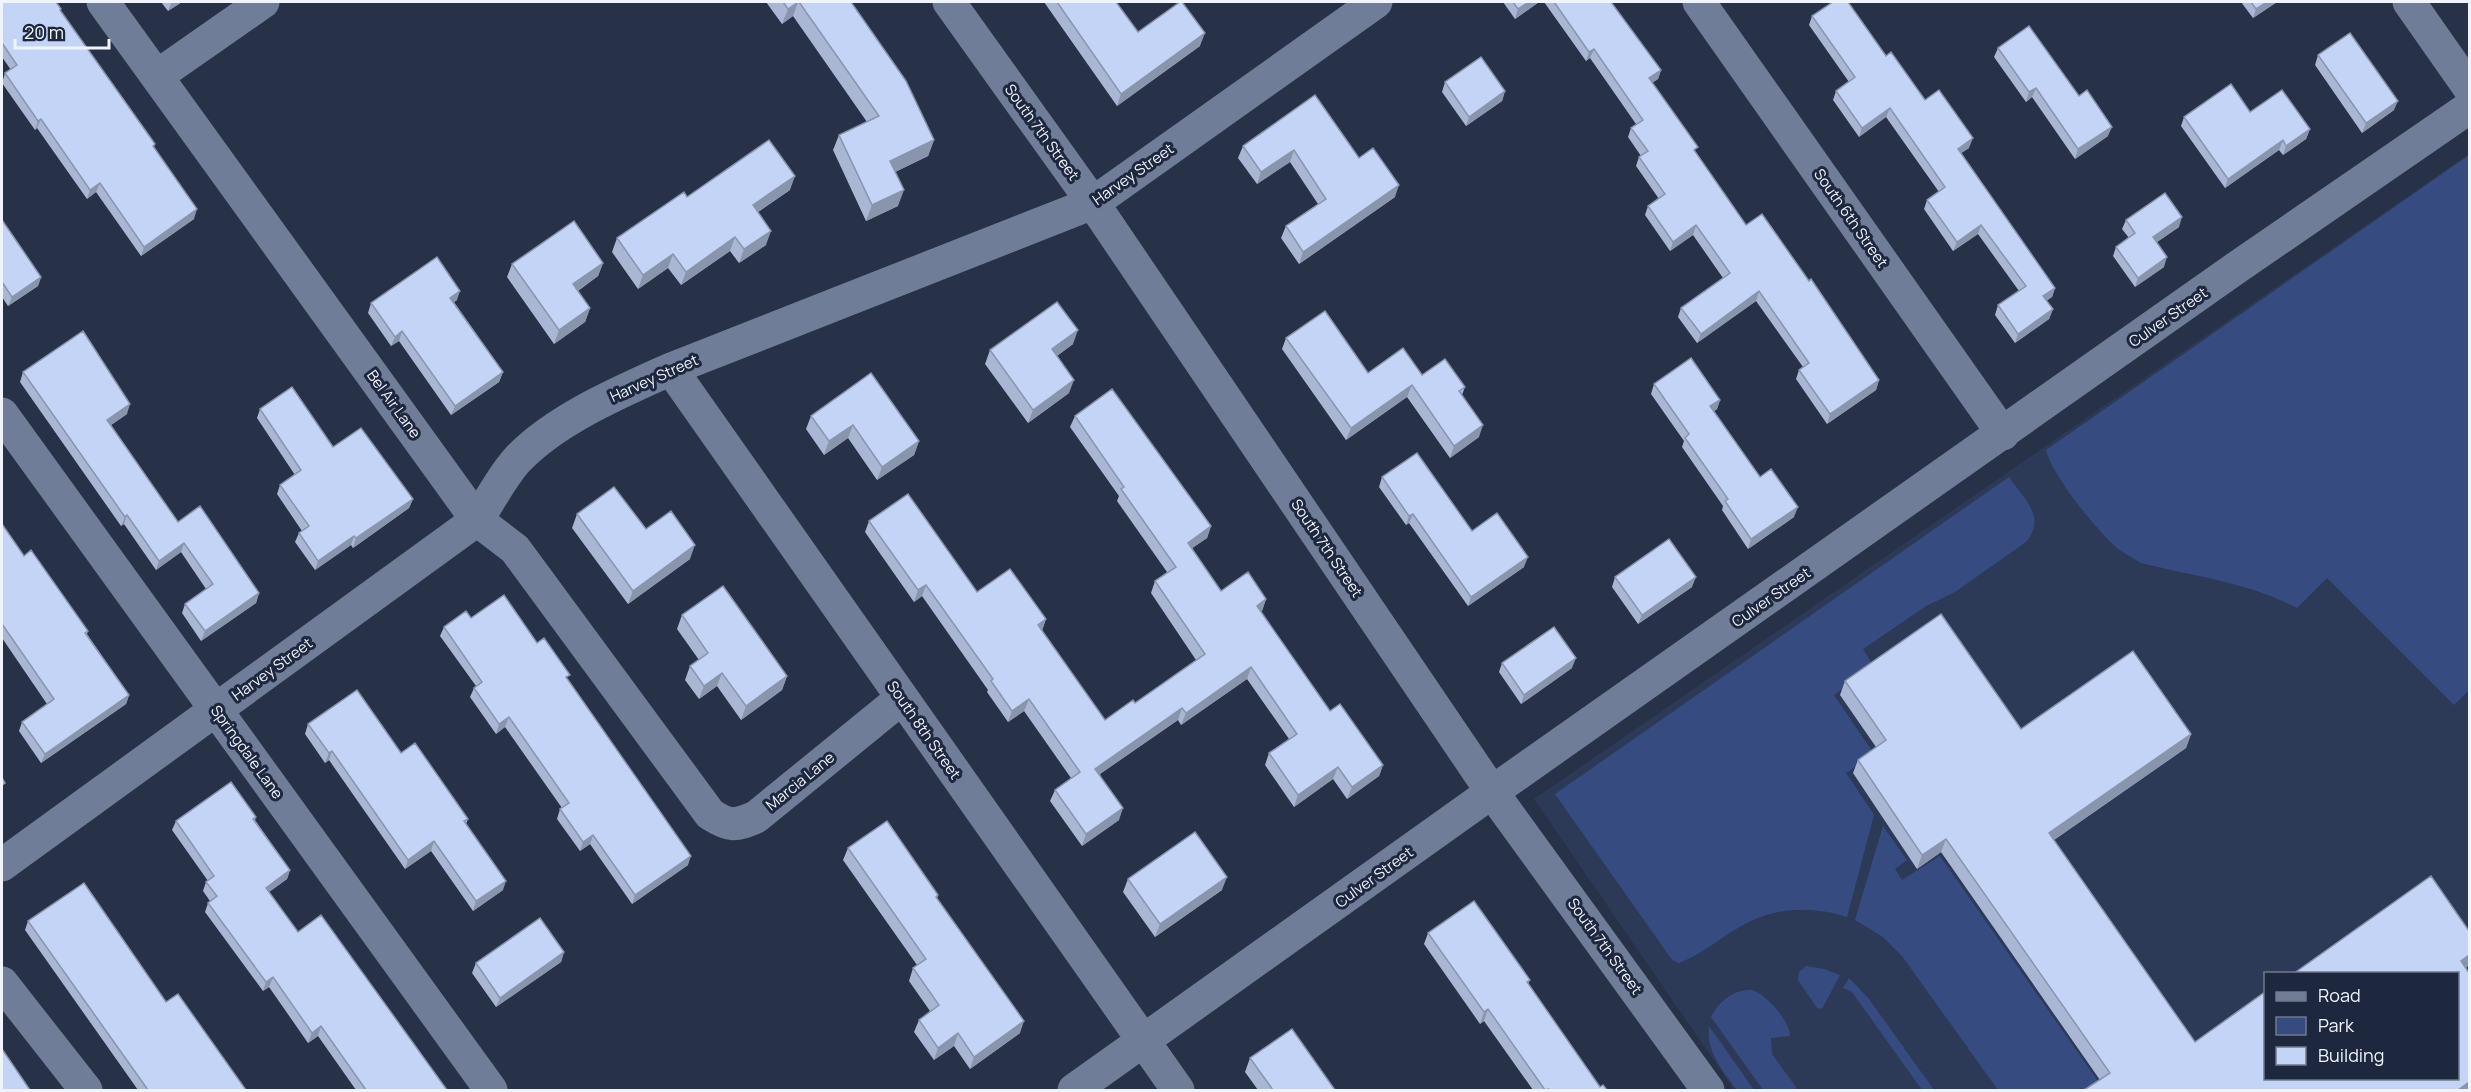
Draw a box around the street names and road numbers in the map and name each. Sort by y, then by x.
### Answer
street label: South 7th Street [1000,80,1084,184]
street label: Harvey Street [1088,138,1178,210]
street label: South 6th Street [1809,164,1893,272]
street label: Culver Street [2124,282,2212,352]
street label: Harvey Street [606,349,702,407]
street label: Bel Air Lane [362,366,426,443]
street label: South 7th Street [1286,495,1368,601]
street label: Culver Street [1727,562,1815,632]
street label: Harvey Street [227,633,317,705]
street label: South 8th Street [882,677,966,783]
street label: Springdale Lane [206,701,288,803]
street label: Marcia Lane [761,747,839,815]
street label: Culver Street [1331,842,1417,912]
street label: South 7th Street [1563,894,1647,998]

